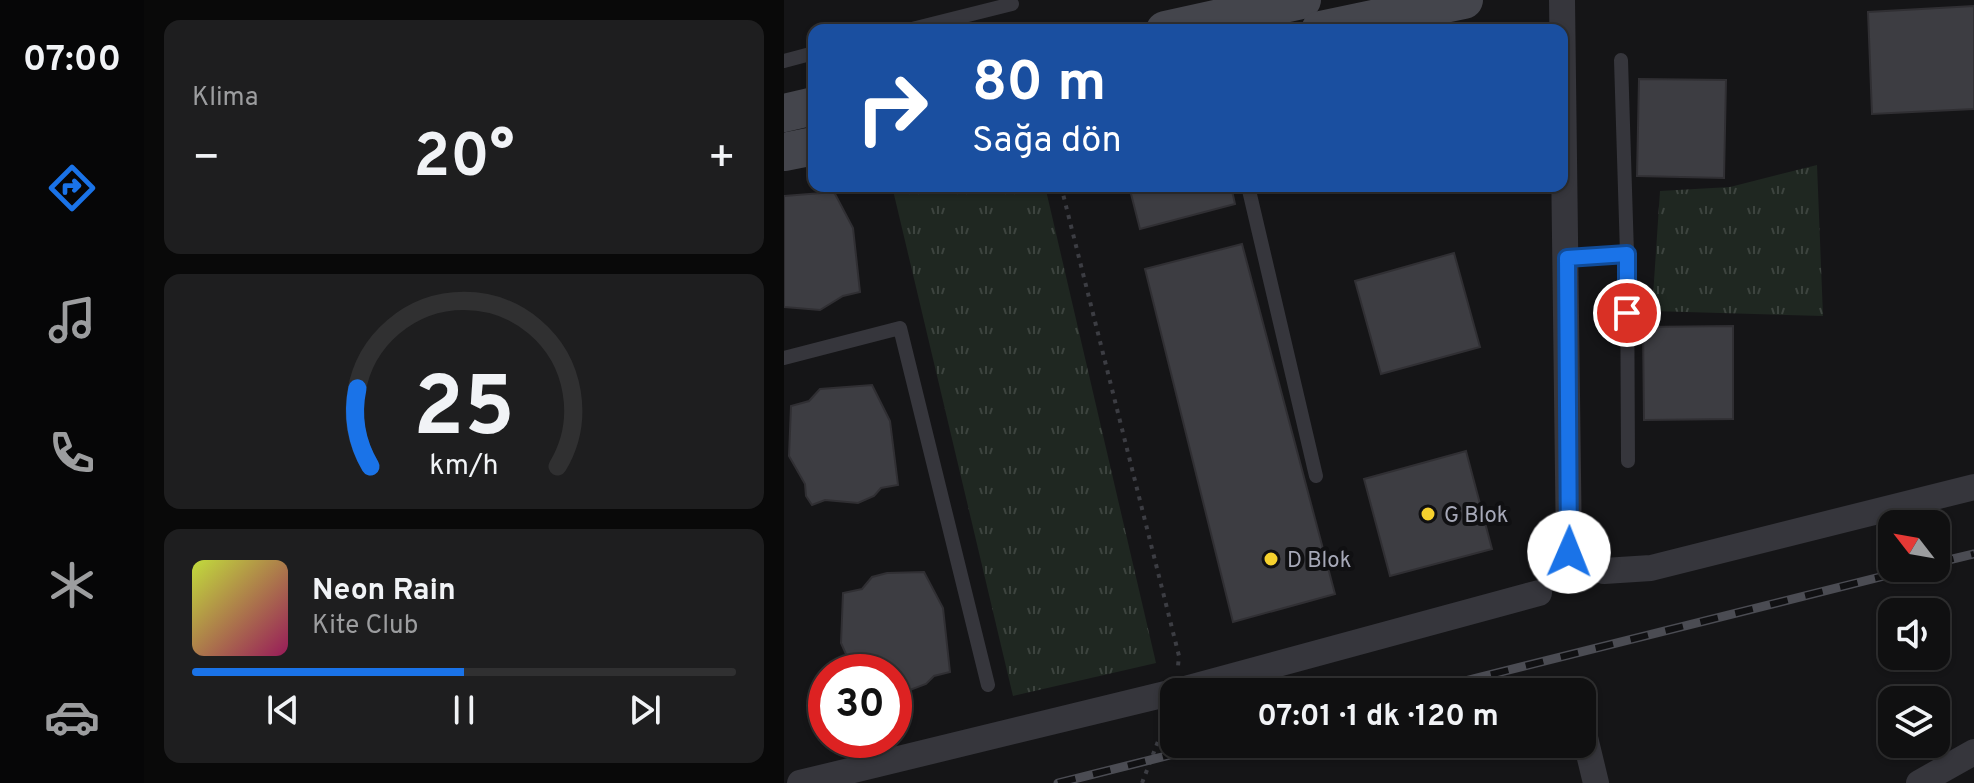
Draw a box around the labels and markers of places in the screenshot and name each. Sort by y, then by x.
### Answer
pin [1593,279,1661,347]
place label: G Blok [1444,503,1508,530]
marker: G Blok [1419,505,1437,523]
place label: D Blok [1287,548,1351,575]
marker: D Blok [1262,550,1280,568]

